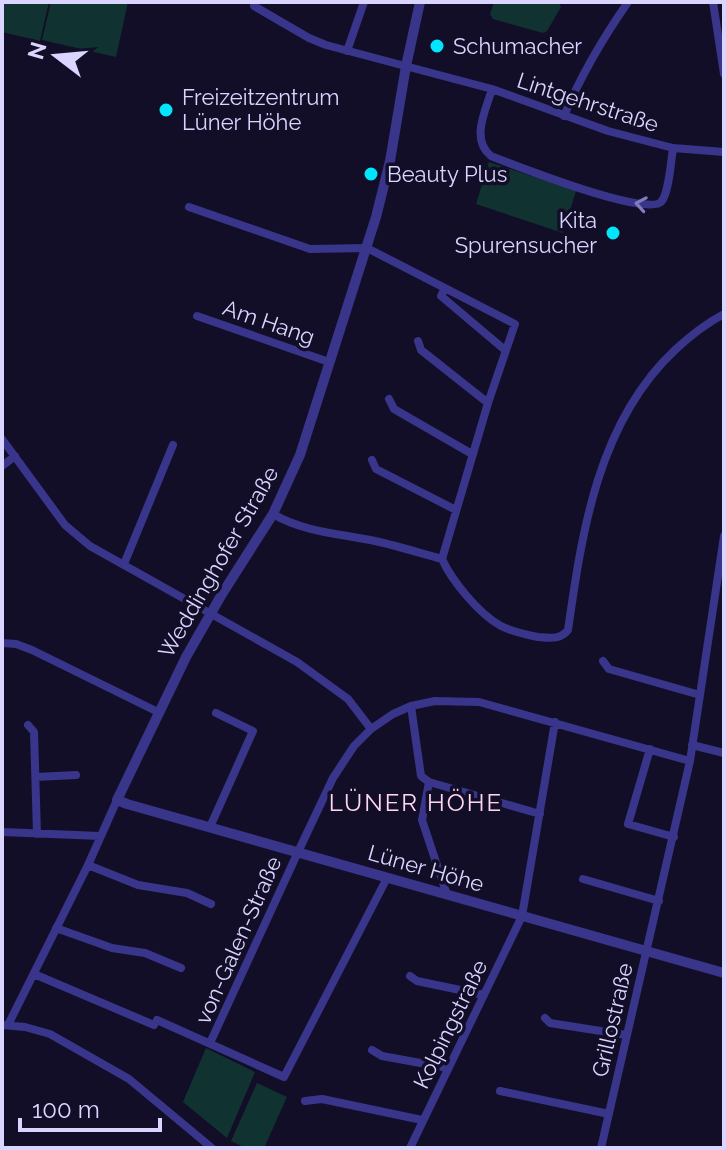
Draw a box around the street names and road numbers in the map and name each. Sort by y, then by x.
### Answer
street label: Lintgehrstraße [514,67,662,137]
street label: Am Hang [220,294,318,350]
street label: Weddinghofer Straße [153,462,283,662]
street label: Lüner Höhe [365,839,487,897]
street label: von-Galen-Straße [189,852,287,1028]
street label: Kolpingstraße [408,955,492,1093]
street label: Grillostraße [586,960,638,1079]

